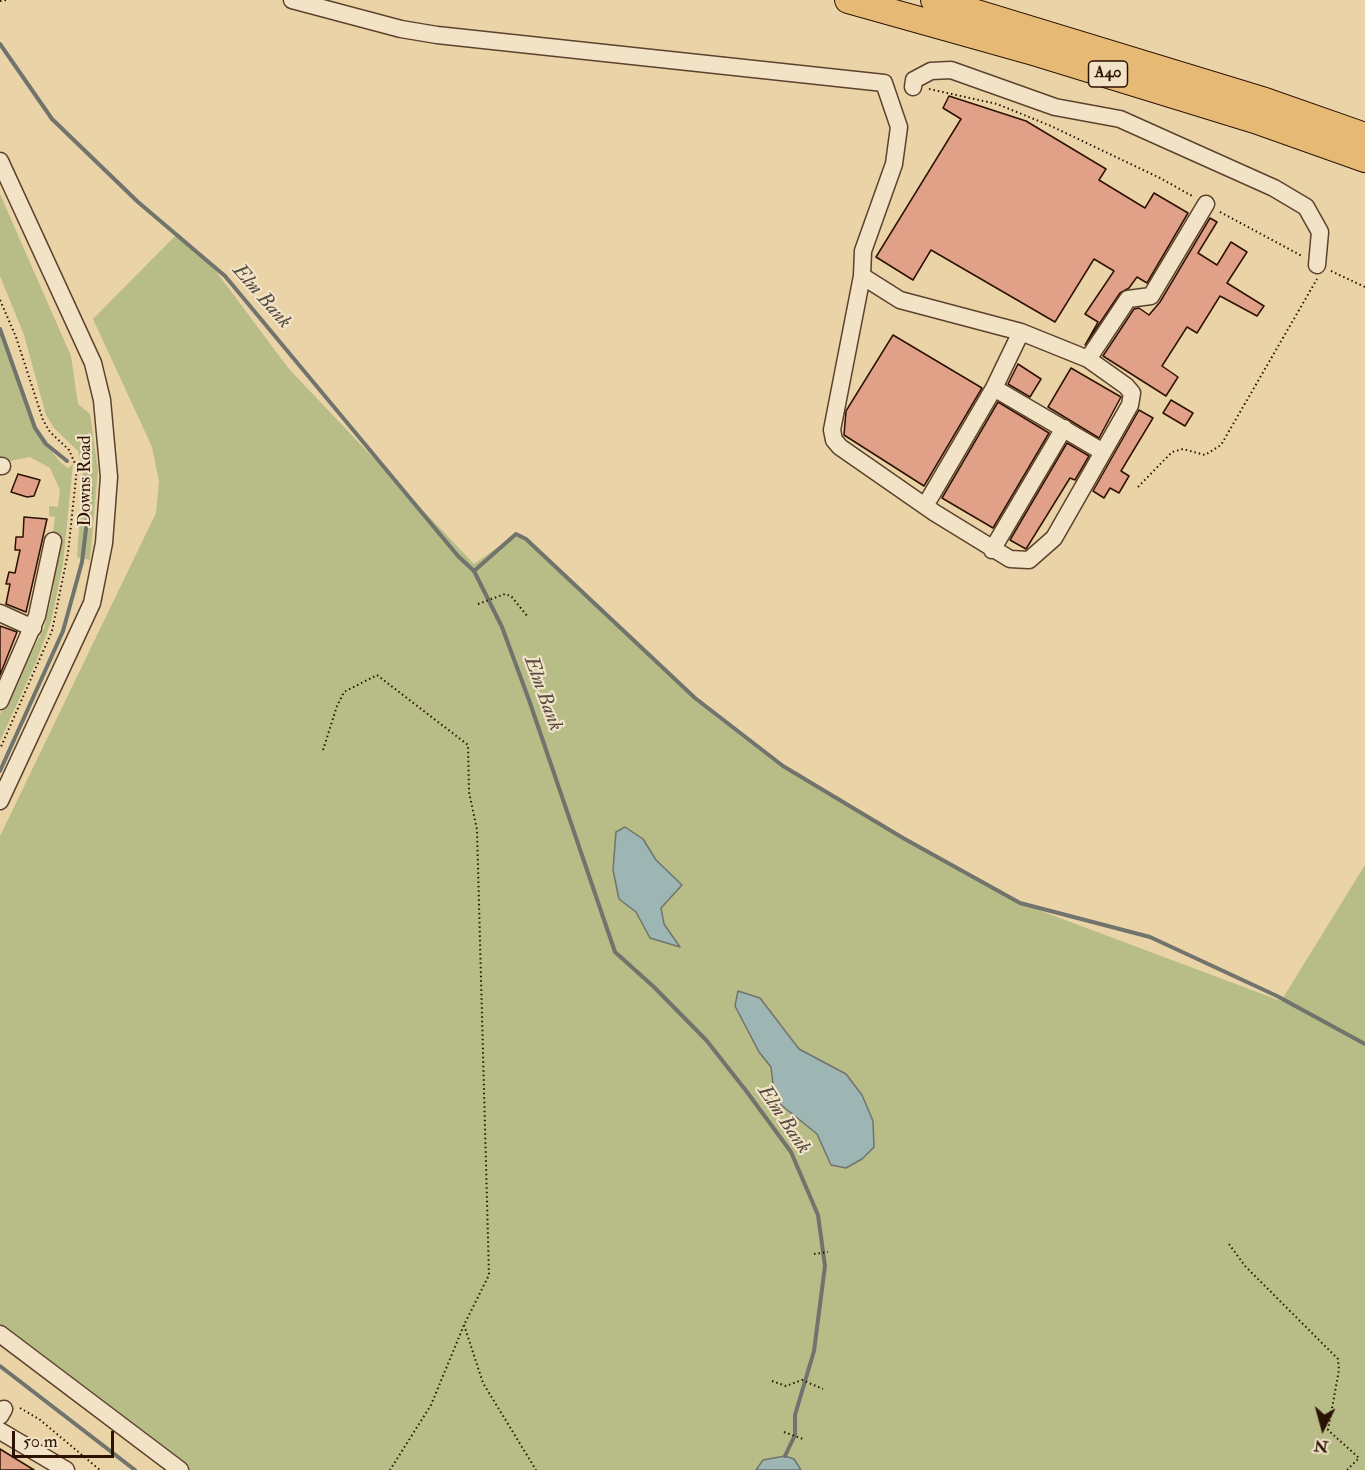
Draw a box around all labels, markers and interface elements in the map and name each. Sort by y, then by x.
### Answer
road number: A40 [1088,61,1128,87]
water label: Elm Bank [226,260,296,334]
street label: Downs Road [75,435,97,527]
water label: Elm Bank [517,653,567,735]
water label: Elm Bank [751,1081,815,1159]
north arrow [1293,1398,1353,1458]
scale bar [15,1419,117,1457]
text: 50 m [23,1430,58,1453]
text: N [1313,1435,1329,1457]

